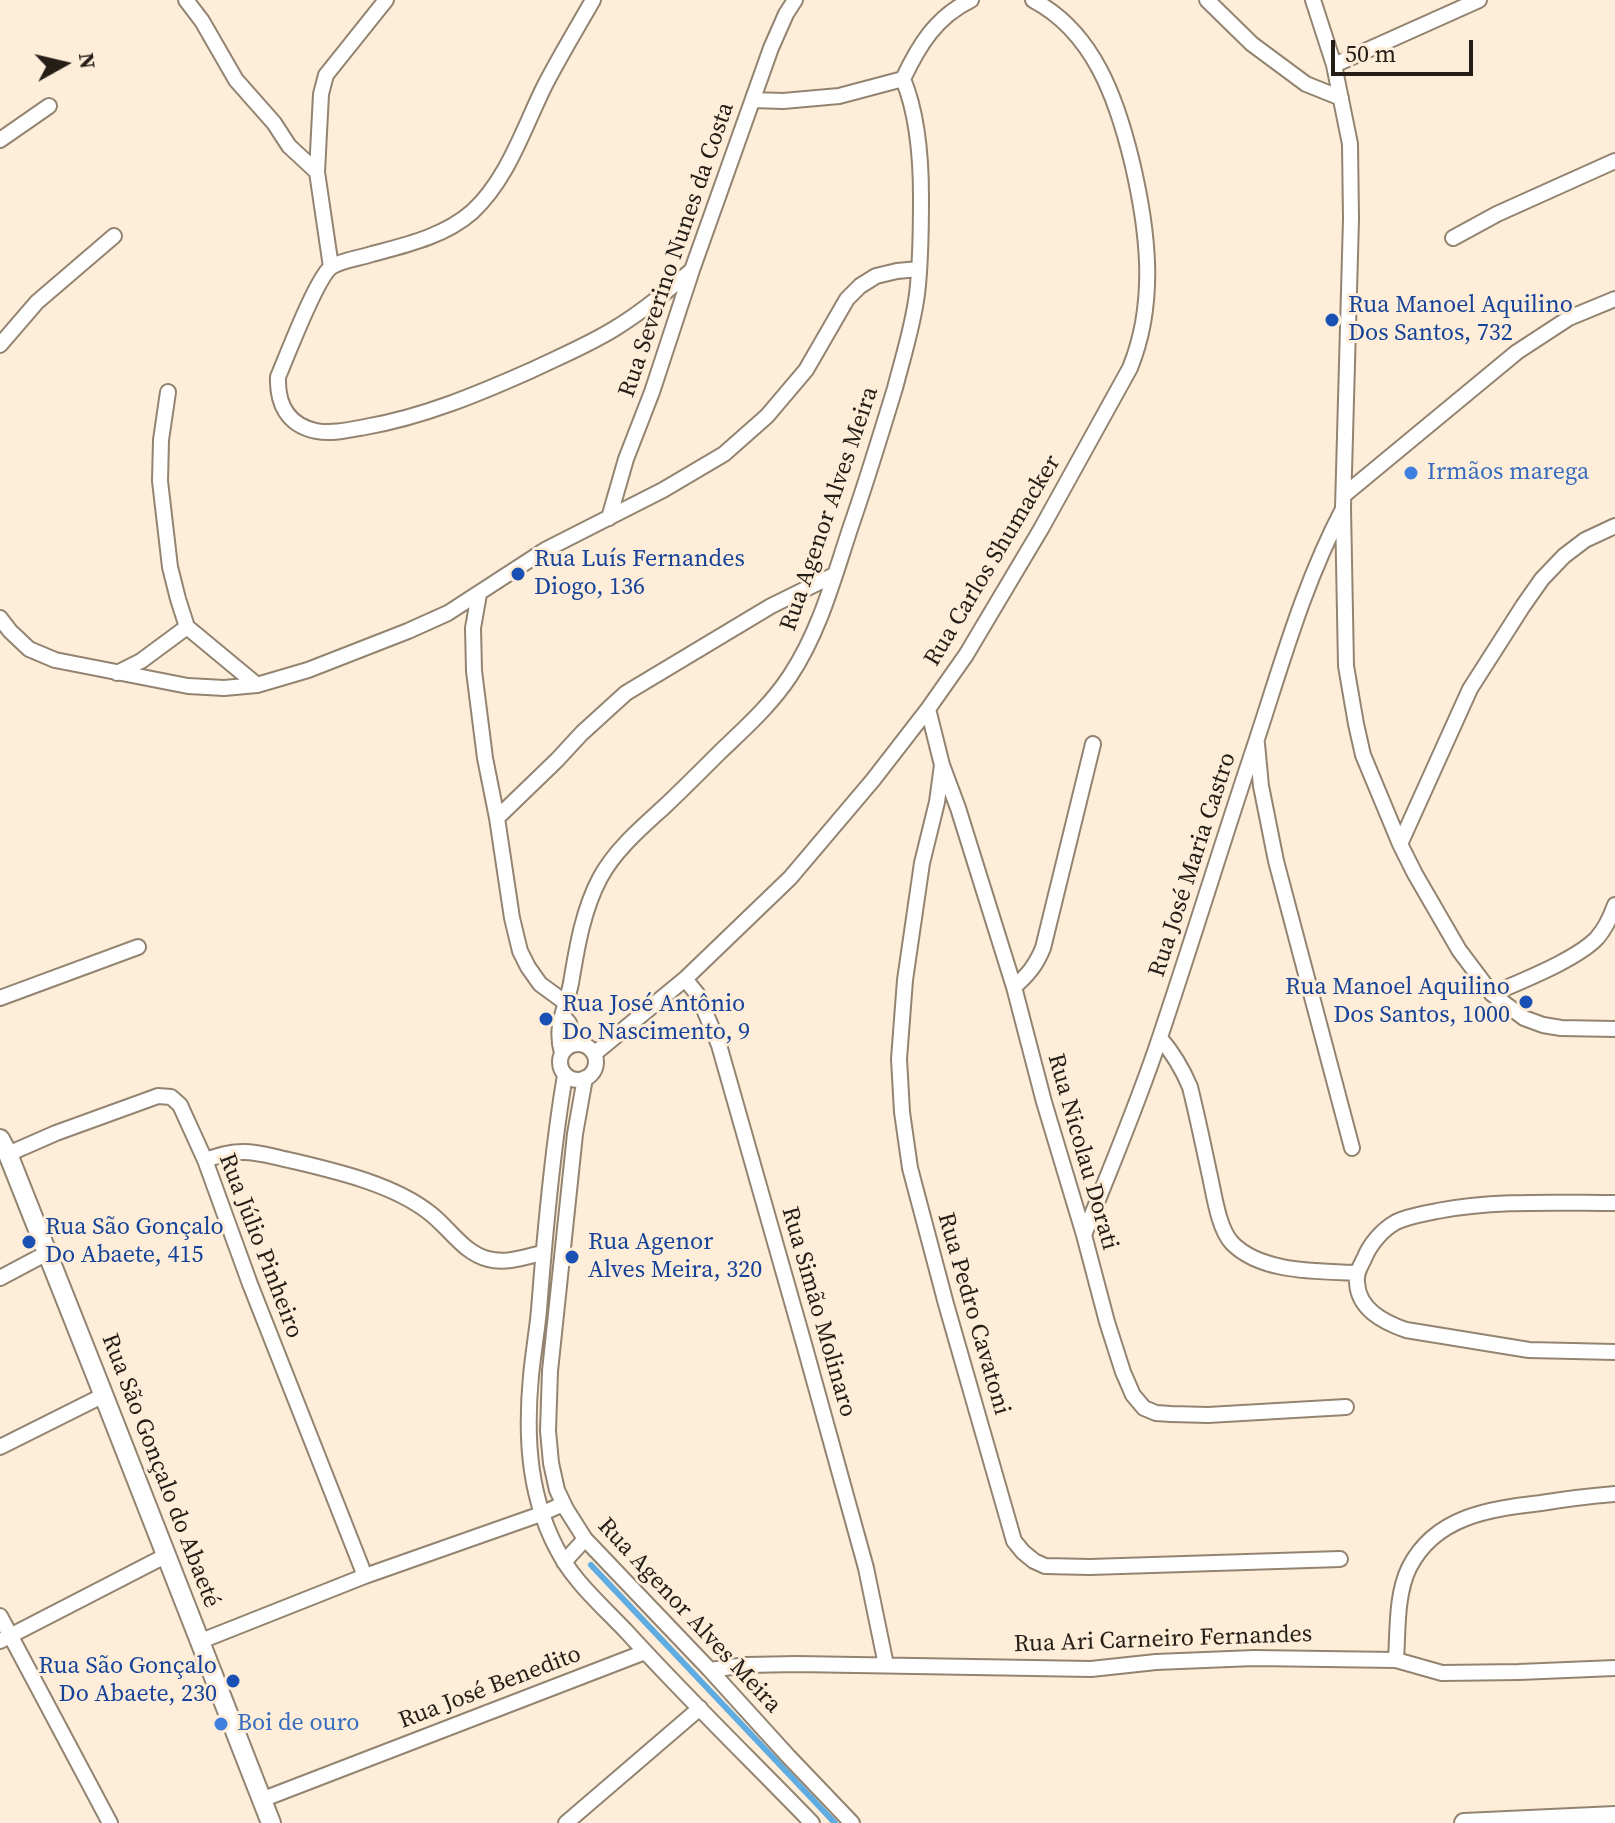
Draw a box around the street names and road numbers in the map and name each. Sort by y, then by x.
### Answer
street label: Rua Severino Nunes da Costa [613,99,741,401]
street label: Rua Agenor Alves Meira [775,383,885,635]
street label: Rua Carlos Shumacker [919,450,1067,672]
street label: Rua José Maria Castro [1143,749,1243,981]
street label: Rua Nicolau Dorati [1040,1051,1124,1253]
street label: Rua Júlio Pinheiro [212,1150,308,1342]
street label: Rua Simão Molinaro [774,1204,862,1420]
street label: Rua Pedro Cavatoni [930,1210,1016,1418]
street label: Rua São Gonçalo do Abaeté [94,1330,226,1612]
street label: Rua Agenor Alves Meira [591,1512,787,1720]
street label: Rua Ari Carneiro Fernandes [1013,1620,1313,1660]
street label: Rua José Benedito [395,1640,585,1736]

